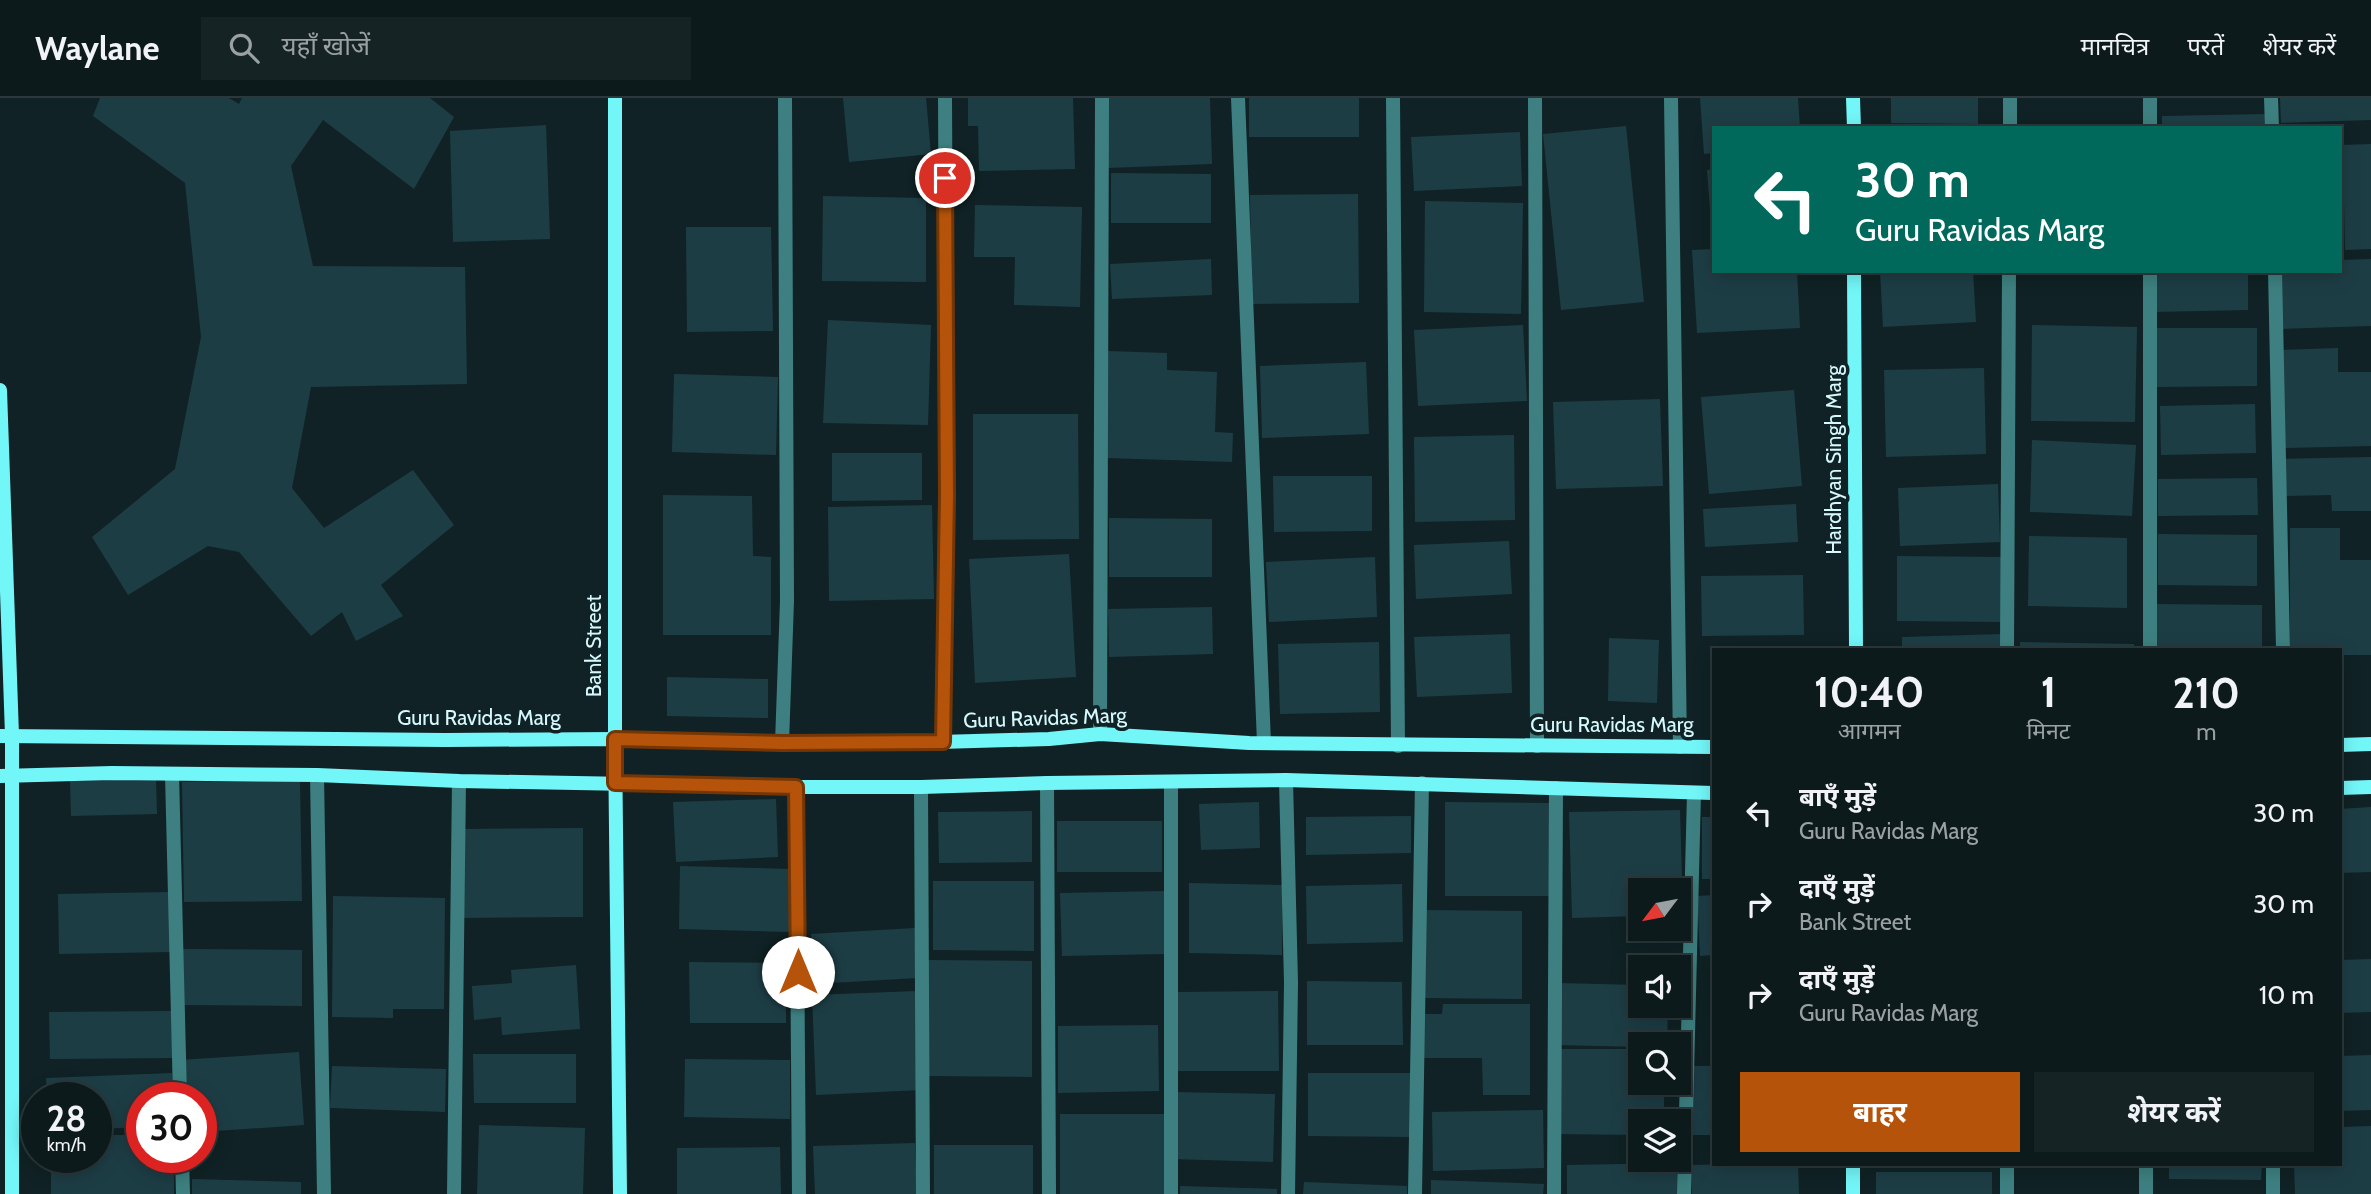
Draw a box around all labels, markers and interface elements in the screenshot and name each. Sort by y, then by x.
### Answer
search box [201,17,691,80]
text: Waylane [35,28,159,68]
icon: search [225,29,263,67]
text: यहाँ खोजें [281,30,370,62]
text: मानचित्र [2081,32,2149,61]
text: परतें [2187,32,2224,61]
text: शेयर करें [2262,32,2336,61]
pin [915,148,975,208]
text: 30 m [1855,150,1970,209]
icon: left [1740,154,1831,245]
icon: arrive [926,159,964,197]
text: Guru Ravidas Marg [1855,210,2104,249]
street label: Hardhyan Singh Marg [1821,365,1846,555]
street label: Bank Street [581,595,606,697]
text: 10:40 [1814,666,1924,718]
text: 1 [2041,666,2056,718]
text: 210 [2173,667,2240,719]
street label: Guru Ravidas Marg [963,702,1128,733]
street label: Guru Ravidas Marg [397,705,561,730]
street label: Guru Ravidas Marg [1530,712,1694,737]
text: आगमन [1838,717,1901,745]
text: मिनट [2026,717,2070,745]
text: m [2196,718,2216,746]
text: बाएँ मुड़ें [1799,781,1876,813]
icon: left [1740,794,1778,832]
text: 30 m [2253,797,2314,829]
text: Guru Ravidas Marg [1799,817,1978,845]
text: दाएँ मुड़ें [1799,872,1875,904]
north arrow [1628,878,1690,942]
map controls [1628,878,1691,1172]
icon: right [1740,885,1778,923]
text: 30 m [2253,888,2314,920]
text: Bank Street [1799,908,1911,936]
position arrow [761,935,835,1009]
button: sound [1628,955,1691,1018]
text: दाएँ मुड़ें [1799,963,1875,995]
icon: right [1740,976,1778,1014]
text: 10 m [2259,979,2314,1011]
text: Guru Ravidas Marg [1799,999,1978,1027]
button: search [1628,1032,1691,1095]
button: बाहर [1740,1072,2020,1152]
button: शेयर करें [2034,1072,2314,1152]
speed limit sign: 30 [126,1082,217,1173]
text: 28 [47,1097,86,1140]
button: layers [1628,1109,1691,1172]
text: km/h [47,1134,86,1156]

